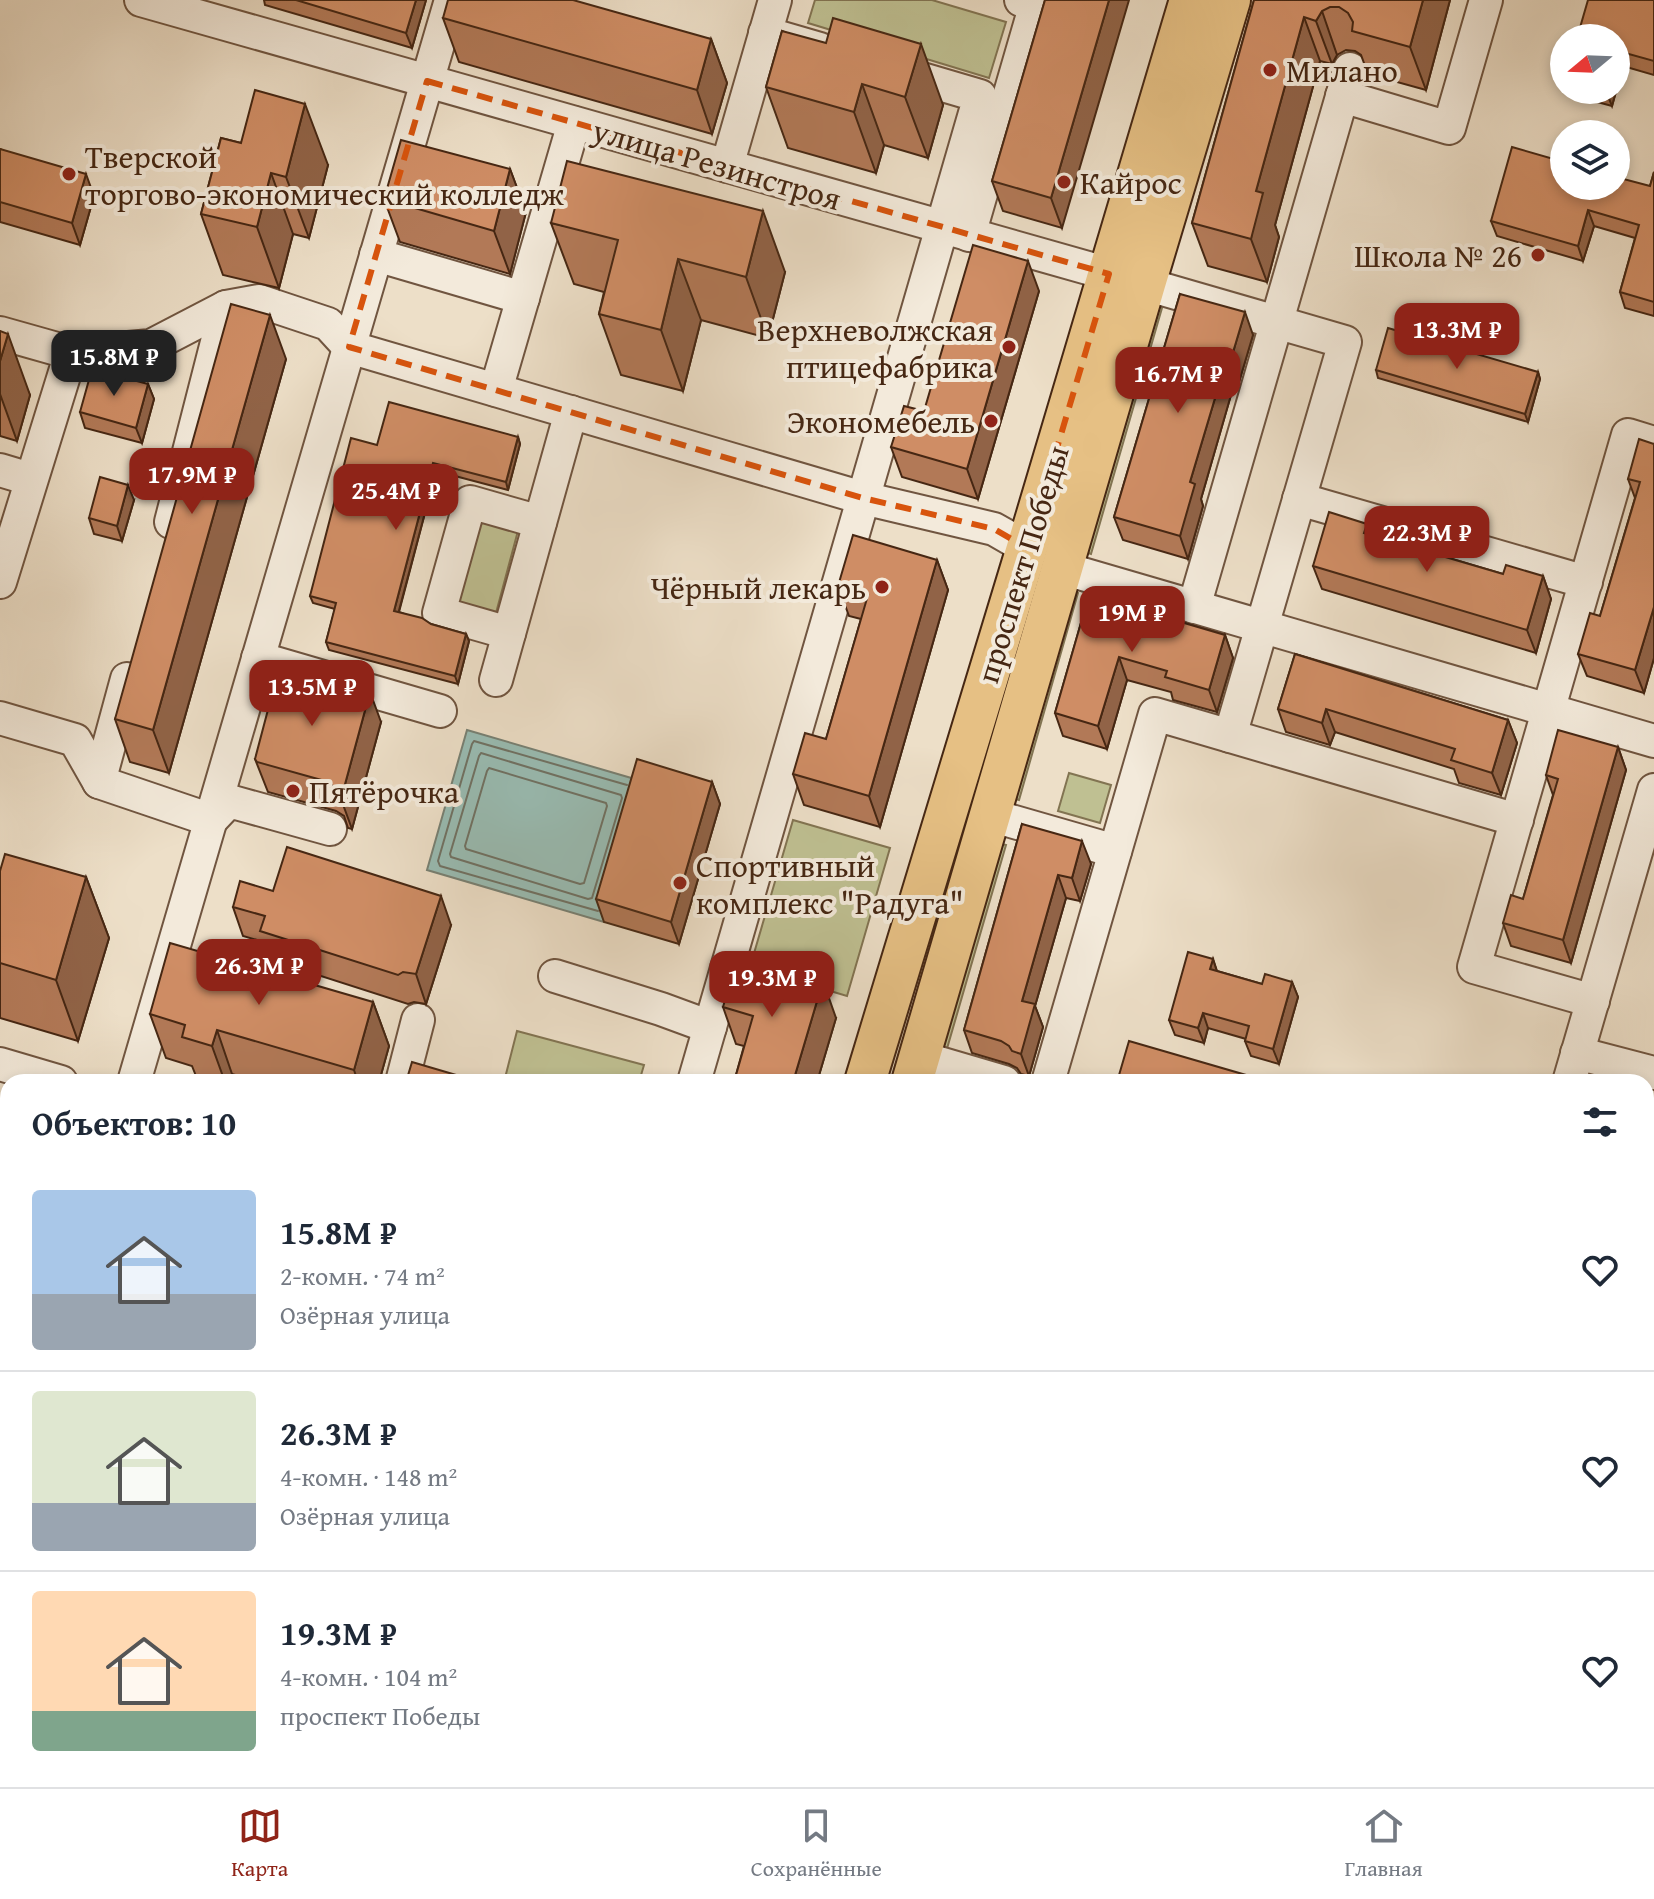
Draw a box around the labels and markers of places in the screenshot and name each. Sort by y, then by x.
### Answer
place label: Милано [1286,47,1398,94]
marker: Милано [1261,61,1279,79]
place label: Тверской торгово-экономический колледж [85,133,565,217]
place label: Кайрос [1080,159,1182,206]
marker: Тверской торгово-экономический колледж [60,165,78,183]
marker: Кайрос [1055,173,1073,191]
place label: Школа № 26 [1354,232,1522,279]
marker: Школа № 26 [1529,246,1547,264]
pin: 13.3M ₽ [1383,303,1531,371]
place label: Верхневолжская птицефабрика [757,306,994,390]
pin: 15.8M ₽ [40,330,188,398]
marker: Верхневолжская птицефабрика [1000,338,1018,356]
pin: 16.7M ₽ [1104,347,1252,415]
place label: Экономебель [787,398,975,445]
marker: Экономебель [982,412,1000,430]
pin: 17.9M ₽ [118,448,266,516]
pin: 25.4M ₽ [322,464,470,532]
pin: 22.3M ₽ [1353,506,1501,574]
place label: Чёрный лекарь [650,564,866,611]
marker: Чёрный лекарь [873,578,891,596]
pin: 19M ₽ [1076,586,1188,654]
pin: 13.5M ₽ [238,660,386,728]
place label: Пятёрочка [309,768,460,815]
marker: Пятёрочка [284,782,302,800]
place label: Спортивный комплекс "Радуга" [696,842,964,926]
marker: Спортивный комплекс "Радуга" [671,874,689,892]
pin: 26.3M ₽ [185,939,333,1007]
pin: 19.3M ₽ [698,951,846,1019]

